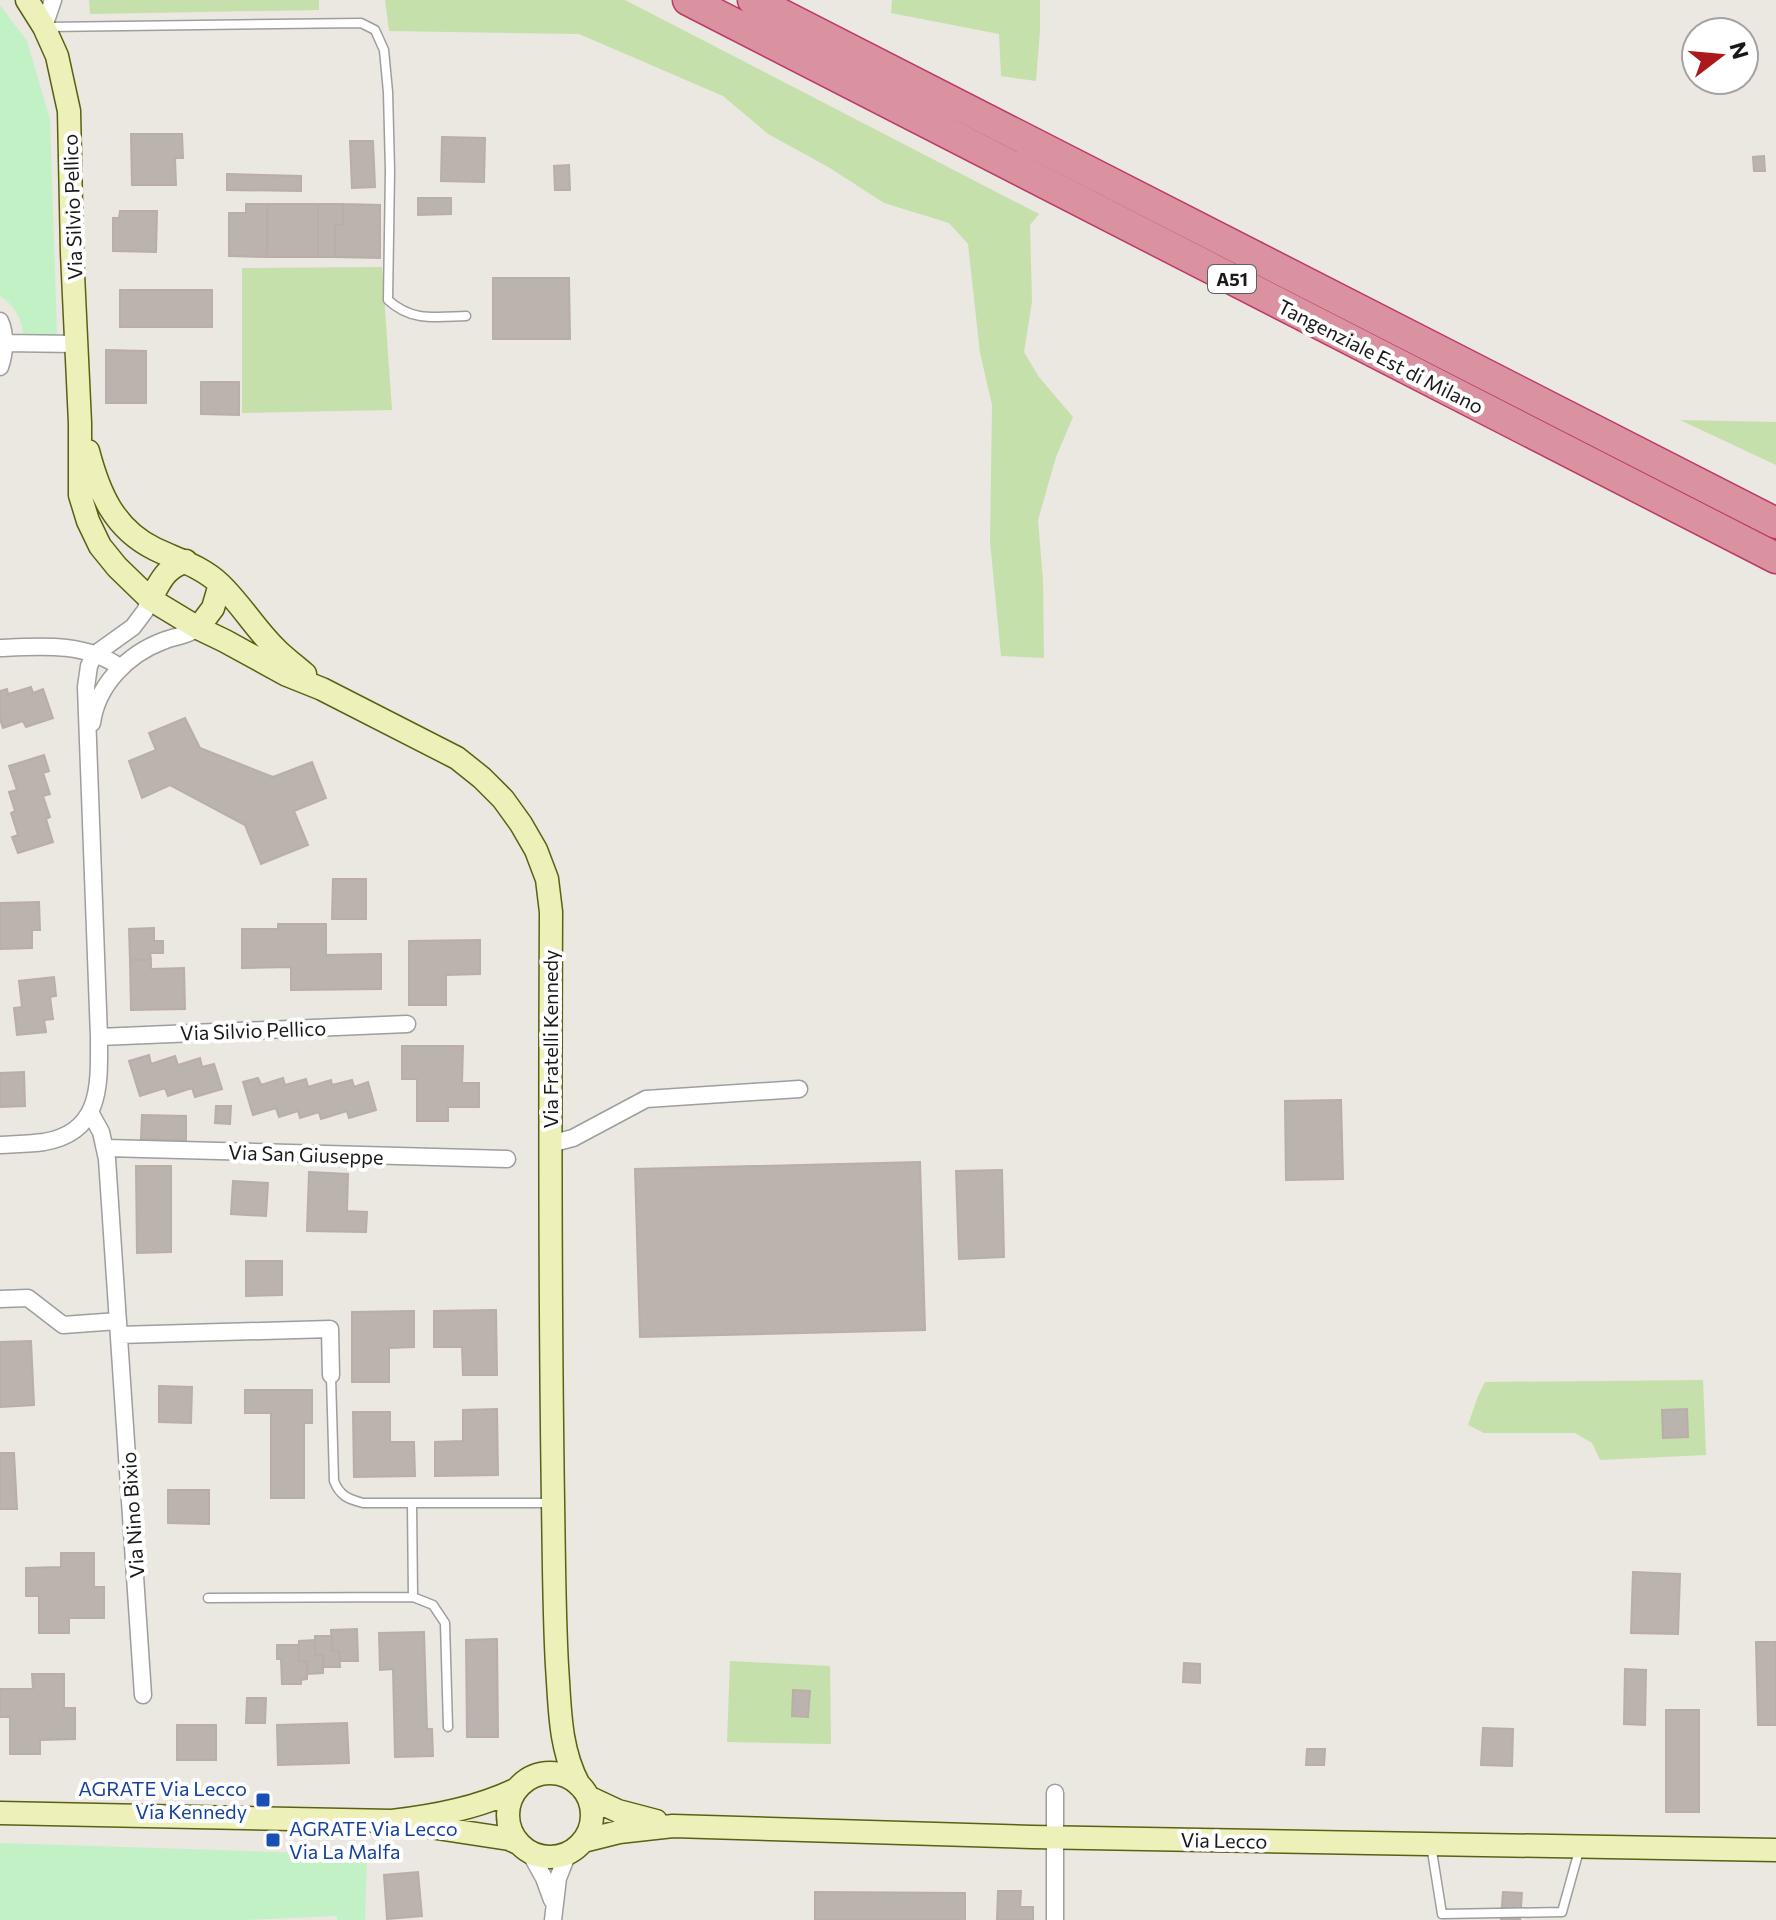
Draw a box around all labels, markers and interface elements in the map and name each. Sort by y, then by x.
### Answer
north arrow [1680,16,1760,96]
text: N [1724,39,1755,62]
street label: Via Silvio Pellico [57,134,87,280]
road number: A51 [1208,265,1256,293]
street label: Tangenziale Est di Milano [1274,294,1488,418]
street label: Via Fratelli Kennedy [538,950,562,1128]
street label: Via Silvio Pellico [180,1015,326,1045]
street label: Via San Giuseppe [228,1139,384,1169]
street label: Via Nino Bixio [116,1451,148,1579]
place label: AGRATE Via Lecco Via Kennedy [78,1776,247,1823]
marker: AGRATE Via Lecco Via Kennedy [254,1791,272,1809]
place label: AGRATE Via Lecco Via La Malfa [289,1816,458,1863]
street label: Via Lecco [1180,1827,1268,1853]
marker: AGRATE Via Lecco Via La Malfa [264,1831,282,1849]

